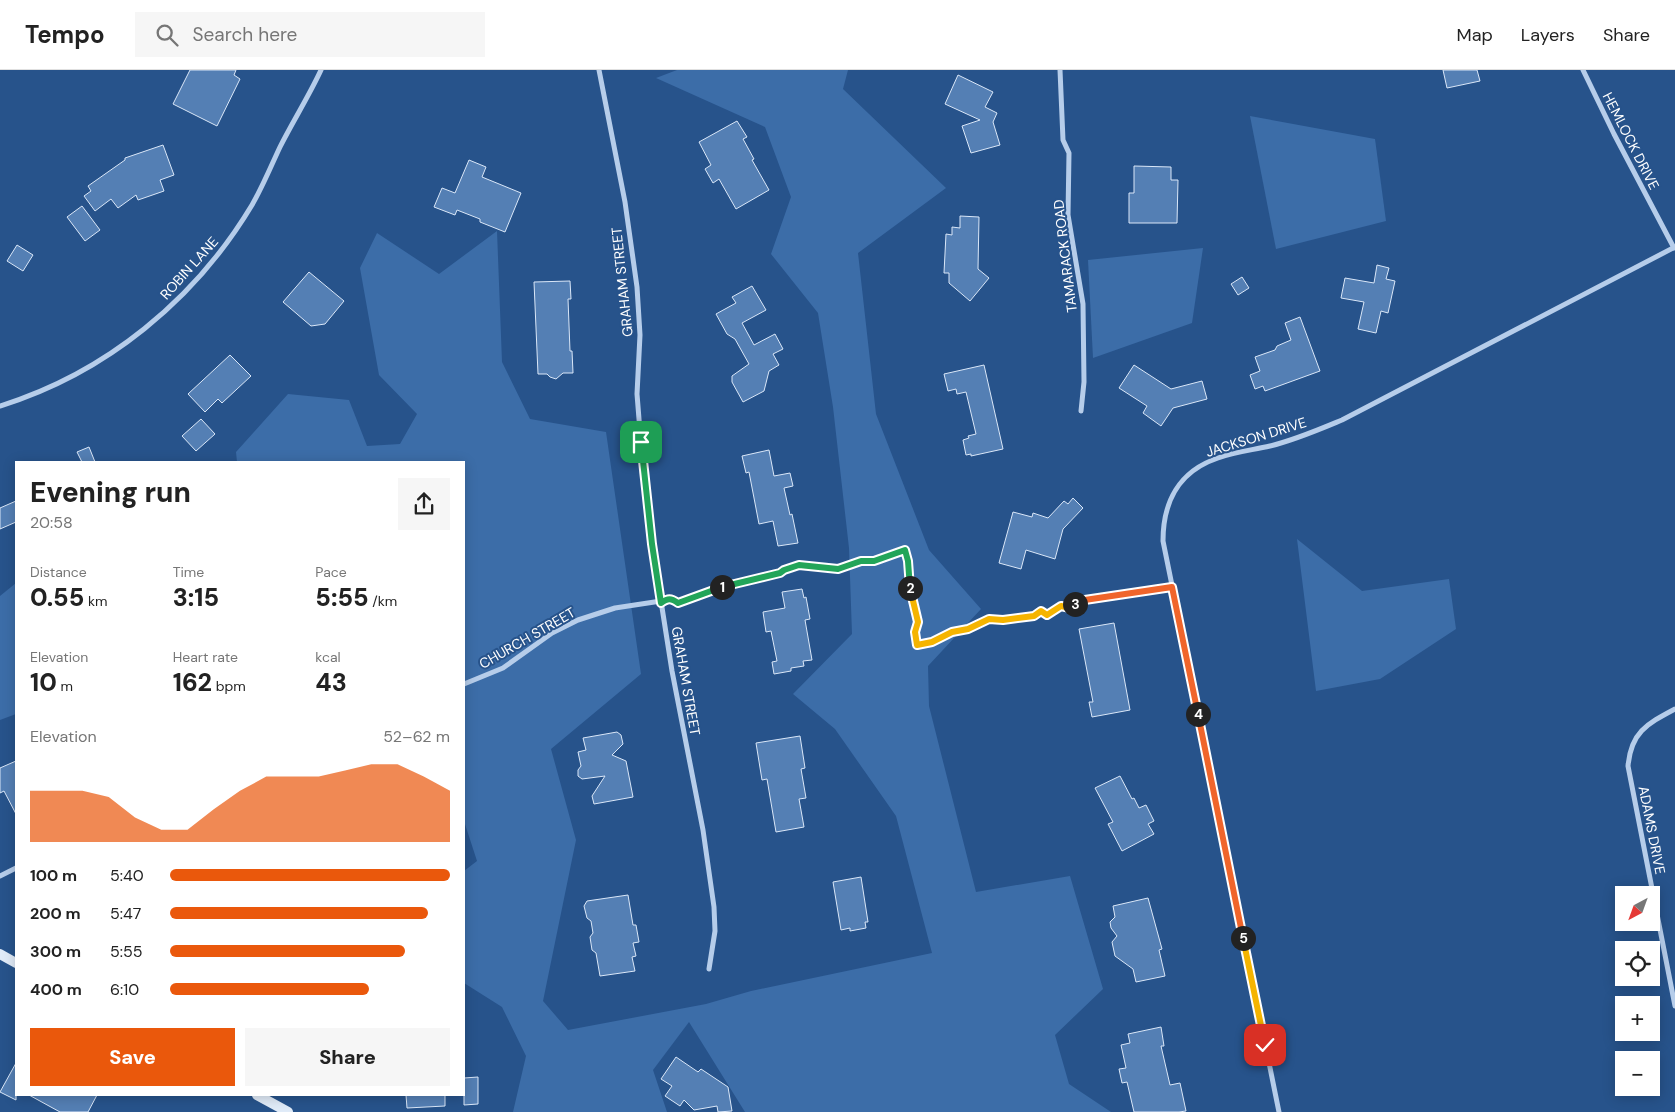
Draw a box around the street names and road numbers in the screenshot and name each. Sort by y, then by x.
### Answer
street label: HEMLOCK DRIVE [1599,89,1663,193]
street label: TAMARACK ROAD [1049,199,1081,313]
street label: GRAHAM STREET [607,226,637,338]
street label: ROBIN LANE [156,233,222,303]
street label: JACKSON DRIVE [1203,413,1309,461]
street label: CHURCH STREET [476,603,578,673]
street label: GRAHAM STREET [668,625,704,737]
street label: ADAMS DRIVE [1635,784,1669,876]

